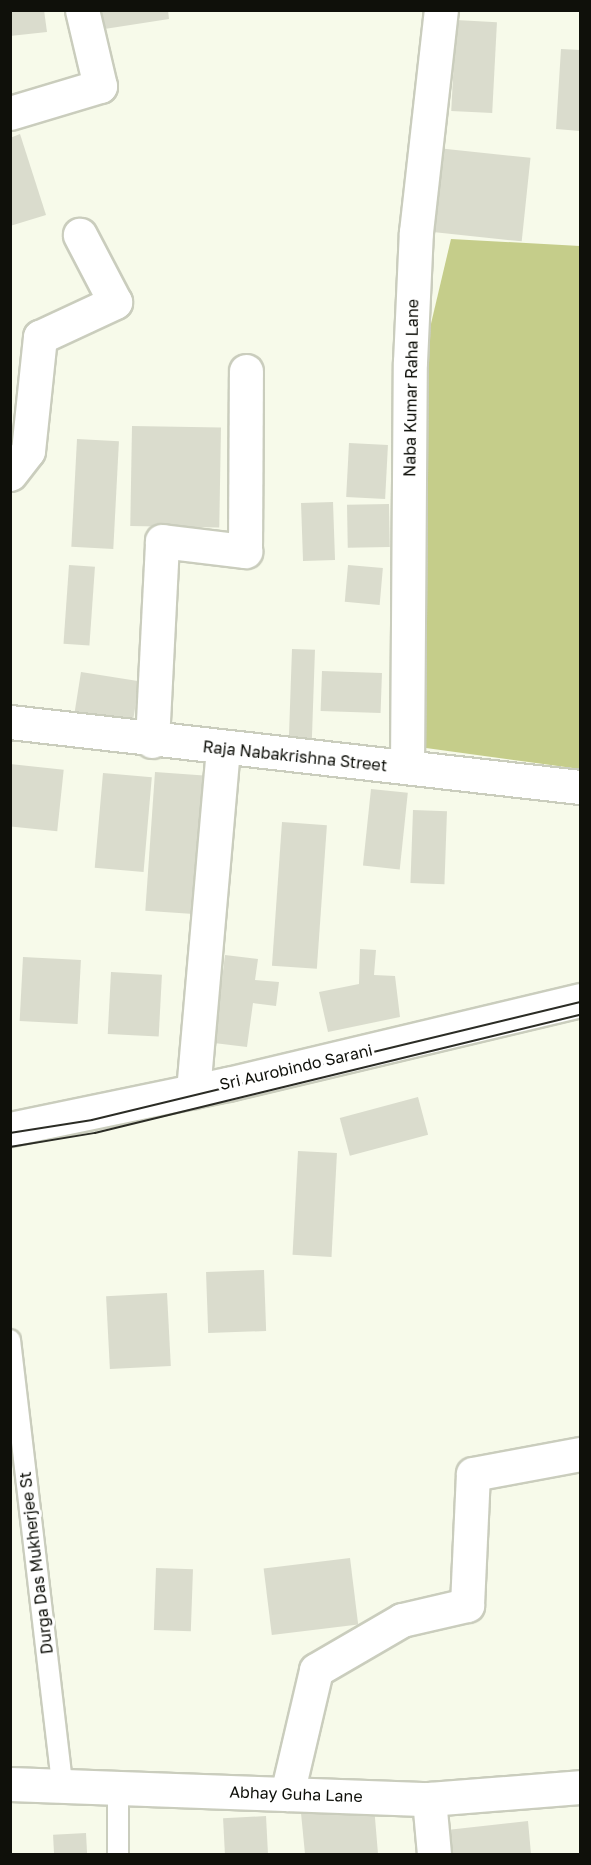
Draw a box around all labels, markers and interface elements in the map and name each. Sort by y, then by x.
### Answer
street label: Naba Kumar Raha Lane [400,299,422,477]
street label: Raja Nabakrishna Street [202,737,388,775]
street label: Sri Aurobindo Sarani [218,1040,374,1094]
street label: Durga Das Mukherjee St [15,1471,57,1655]
street label: Abhay Guha Lane [229,1782,363,1806]

